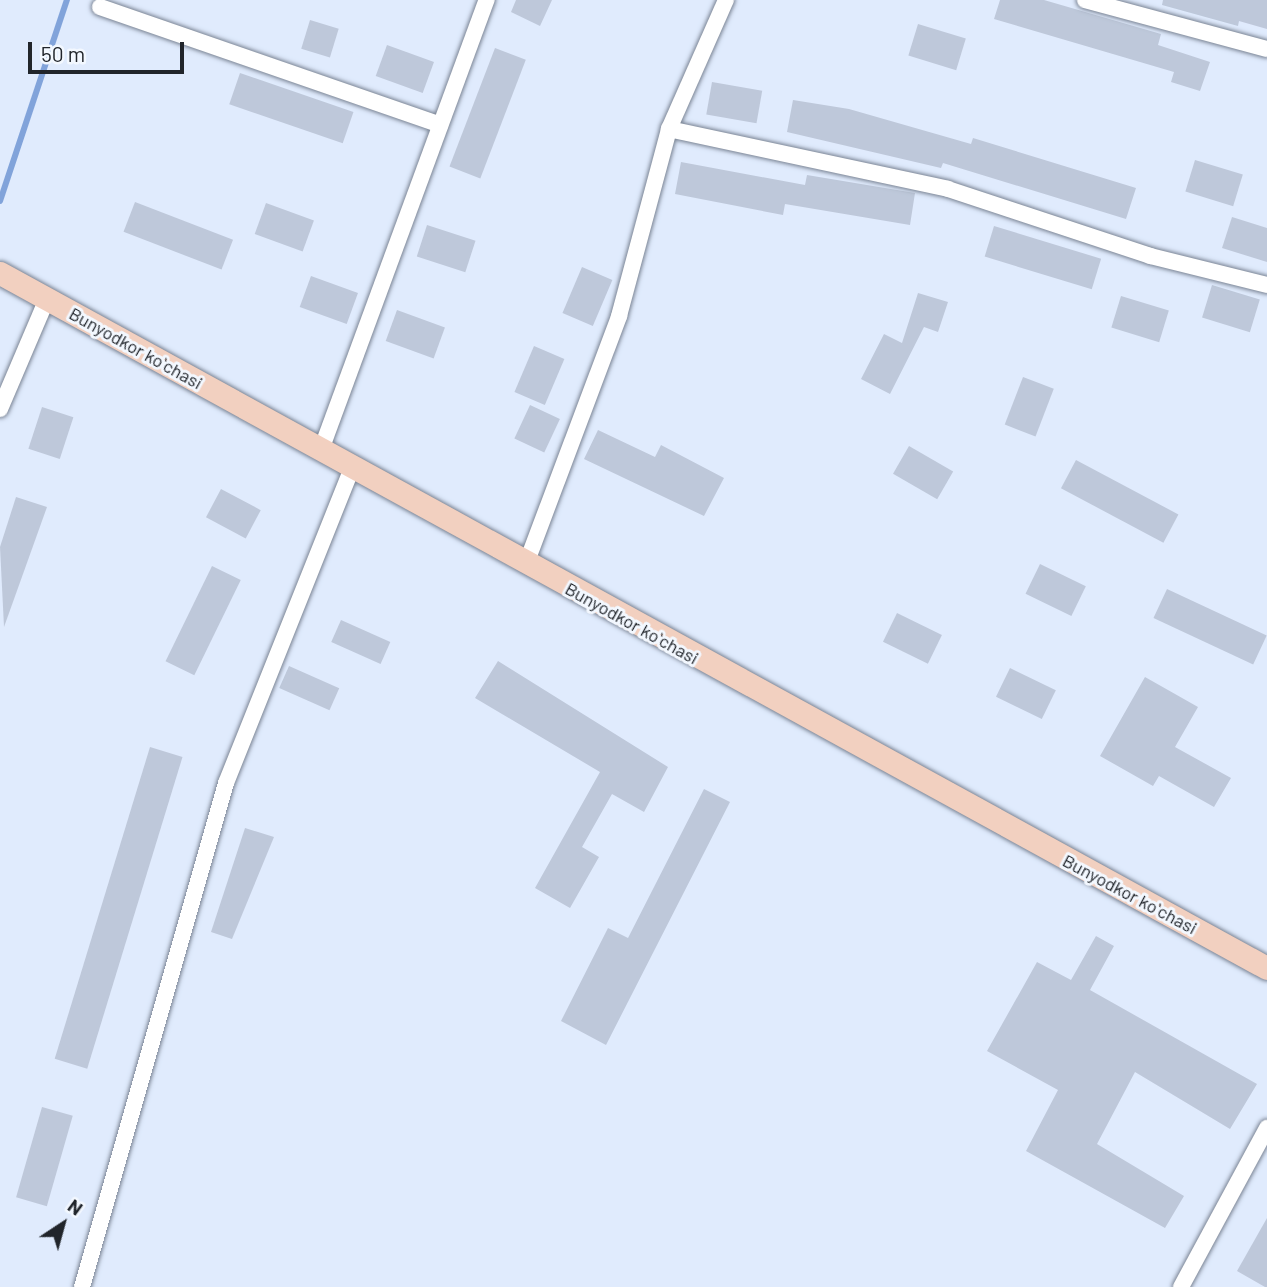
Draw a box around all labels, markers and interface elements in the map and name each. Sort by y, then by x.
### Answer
scale bar [32,28,187,72]
text: 50 m [41,41,85,66]
street label: Bunyodkor koʻchasi [66,302,206,394]
street label: Bunyodkor koʻchasi [562,577,702,669]
street label: Bunyodkor koʻchasi [1059,849,1201,939]
north arrow [28,1189,98,1259]
text: N [64,1194,88,1220]

